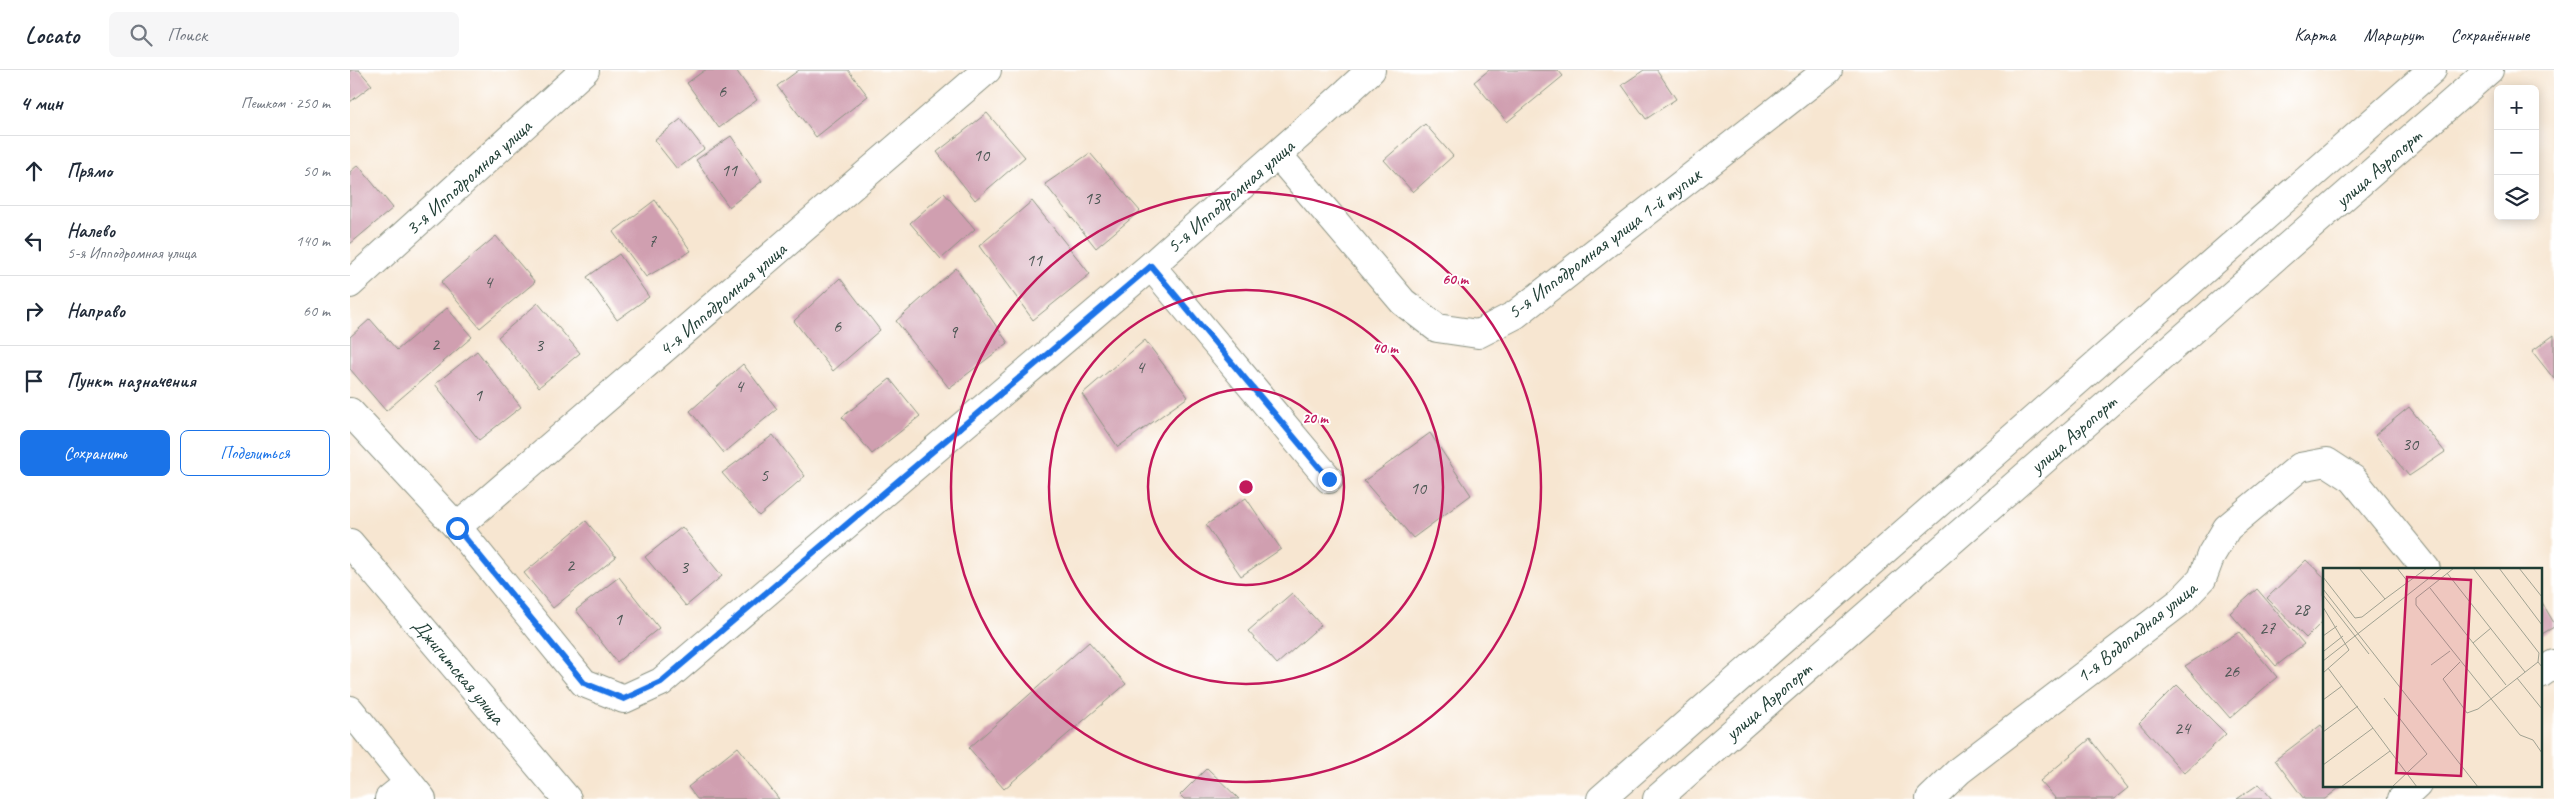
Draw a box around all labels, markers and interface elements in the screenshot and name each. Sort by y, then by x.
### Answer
search box [109,12,459,57]
text: Locato [25,20,79,50]
icon: search [127,21,155,49]
text: Поиск [167,23,207,47]
text: Карта [2294,24,2335,46]
text: Маршрут [2363,24,2423,46]
text: Сохранённые [2451,24,2529,46]
house number: 6 [718,80,727,102]
map controls [2494,85,2539,220]
button: + [2494,85,2539,130]
text: 4 мин [20,90,63,116]
text: Пешком · 250 m [241,93,330,113]
street label: 3-я Ипподромная улица [400,113,538,241]
street label: улица Аэропорт [2329,123,2428,213]
button: − [2494,130,2539,175]
street label: 5-я Ипподромная улица [1161,133,1301,259]
house number: 10 [973,144,991,166]
icon: ahead [20,157,48,185]
text: Прямо [67,159,112,183]
house number: 11 [721,159,738,181]
text: 50 m [303,161,330,181]
street label: 5-я Ипподромная улица 1-й тупик [1502,161,1708,324]
button: layers [2494,175,2539,220]
house number: 13 [1084,187,1102,209]
text: Налево [67,219,115,243]
icon: left [20,227,48,255]
house number: 7 [648,230,657,252]
text: 140 m [296,231,330,251]
street label: 4-я Ипподромная улица [653,236,793,362]
text: 5-я Ипподромная улица [67,243,196,263]
house number: 11 [1026,249,1043,271]
text: 60 m [1442,270,1469,289]
house number: 4 [484,271,494,293]
icon: right [20,297,48,325]
text: Направо [67,299,125,323]
text: 60 m [303,301,330,321]
house number: 6 [833,315,842,337]
house number: 9 [949,321,959,343]
house number: 2 [431,333,441,355]
house number: 3 [535,334,545,356]
text: 40 m [1372,339,1399,358]
house number: 4 [1136,356,1146,378]
icon: arrive [20,367,48,395]
text: Пункт назначения [67,369,196,393]
house number: 4 [735,375,745,397]
house number: 1 [474,384,483,406]
street label: улица Аэропорт [2024,389,2123,479]
text: 20 m [1302,409,1329,428]
button: Сохранить [20,430,170,476]
button: Поделиться [180,430,330,476]
house number: 30 [2402,433,2420,455]
house number: 5 [760,464,769,486]
route end [1318,468,1341,491]
house number: 10 [1410,477,1428,499]
centre of rings [1237,478,1255,496]
route start [446,517,469,540]
house number: 2 [566,554,576,576]
house number: 3 [680,556,690,578]
inset map [2323,568,2542,786]
street label: 1-я Водопадная улица [2071,575,2203,689]
house number: 28 [2293,598,2311,620]
house number: 1 [614,608,623,630]
street label: Джигитская улица [407,613,511,730]
house number: 27 [2259,617,2276,639]
street label: улица Аэропорт [1719,656,1818,746]
house number: 26 [2223,660,2240,682]
house number: 24 [2174,717,2192,739]

